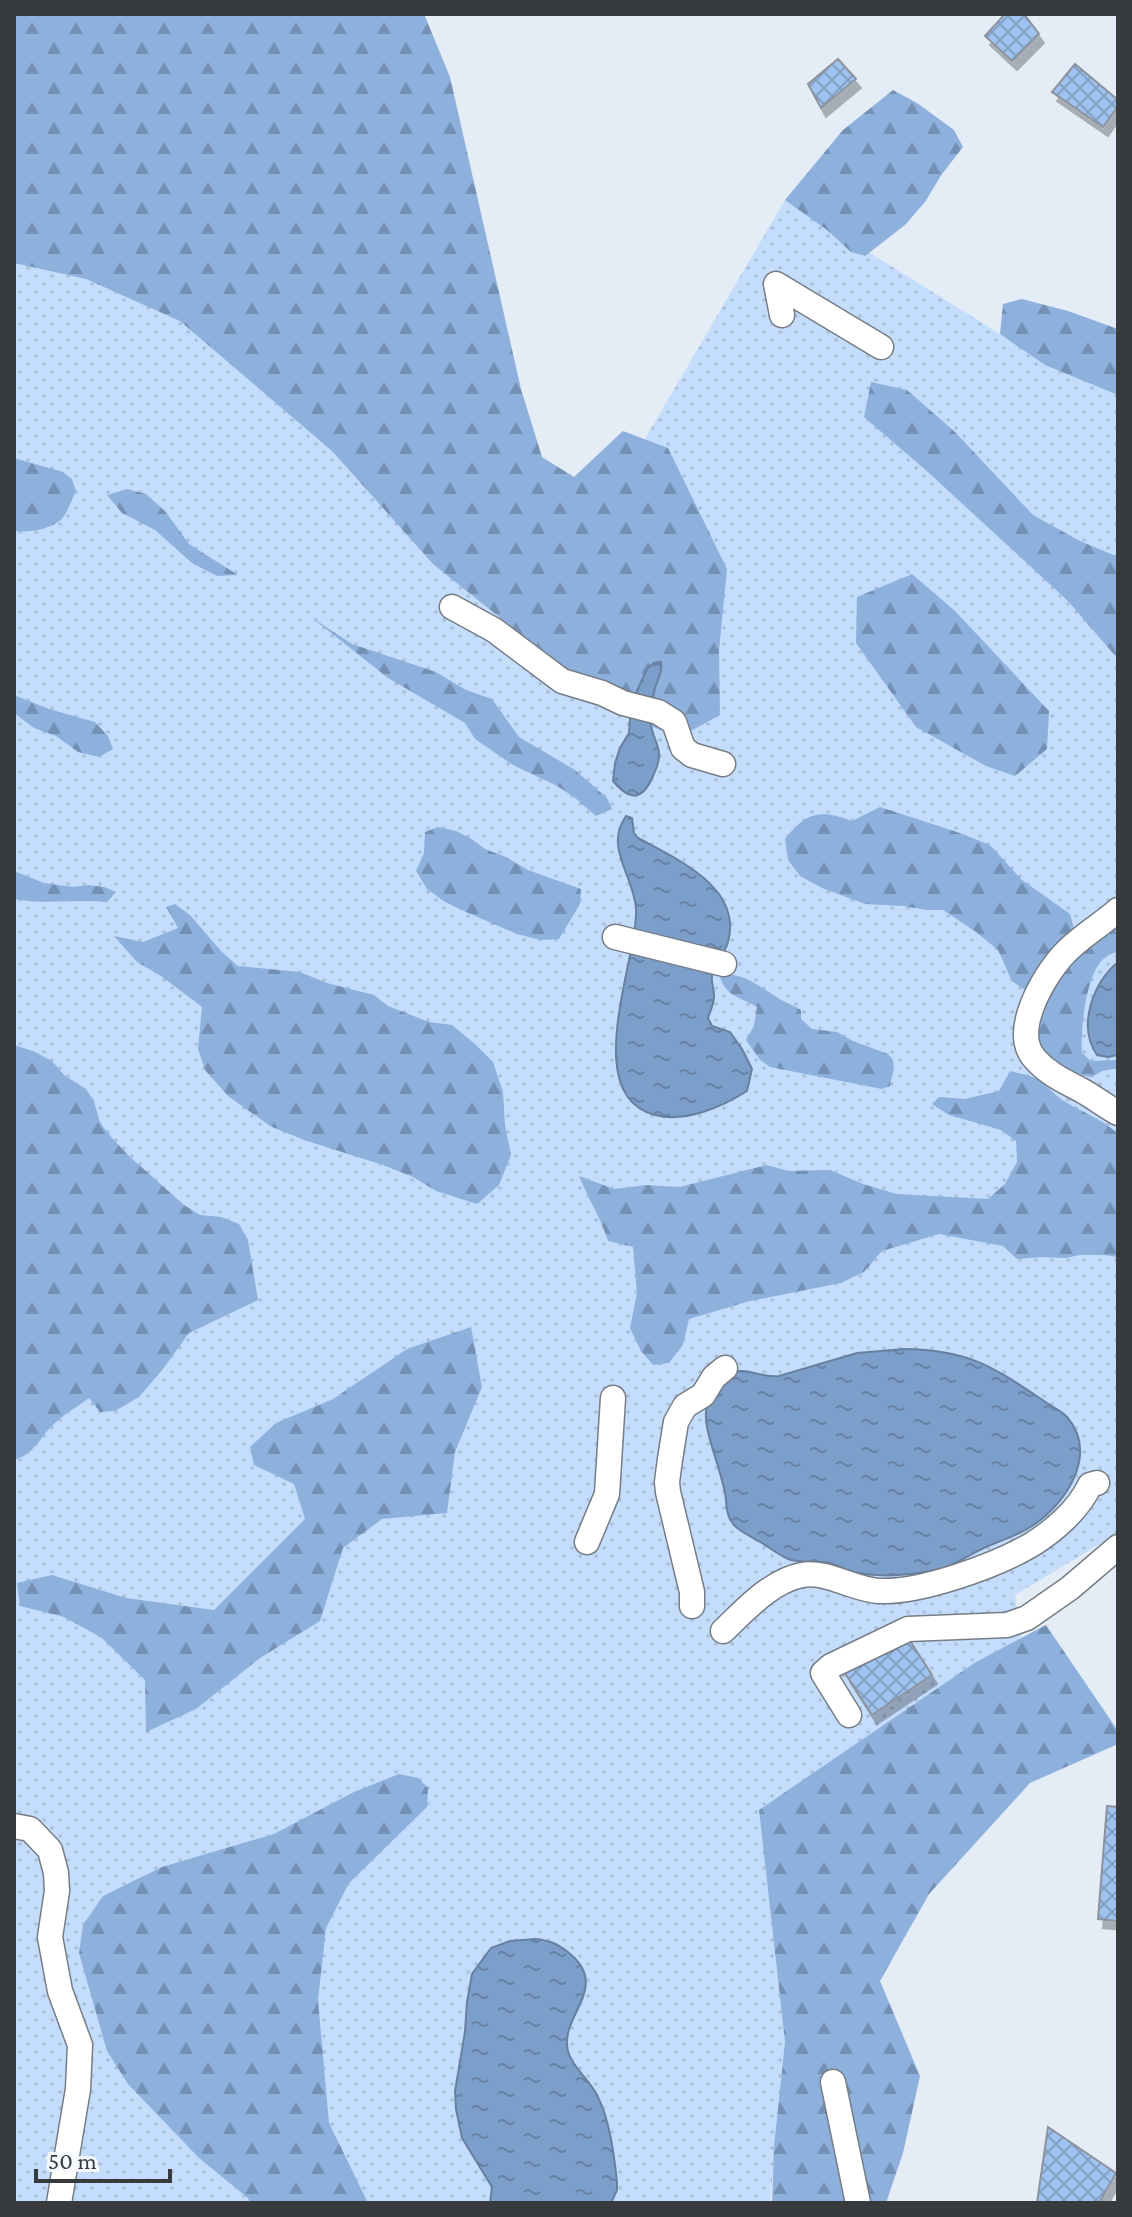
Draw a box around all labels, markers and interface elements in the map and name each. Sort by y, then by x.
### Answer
scale bar [36,2133,170,2183]
text: 50 m [48,2147,97,2174]

